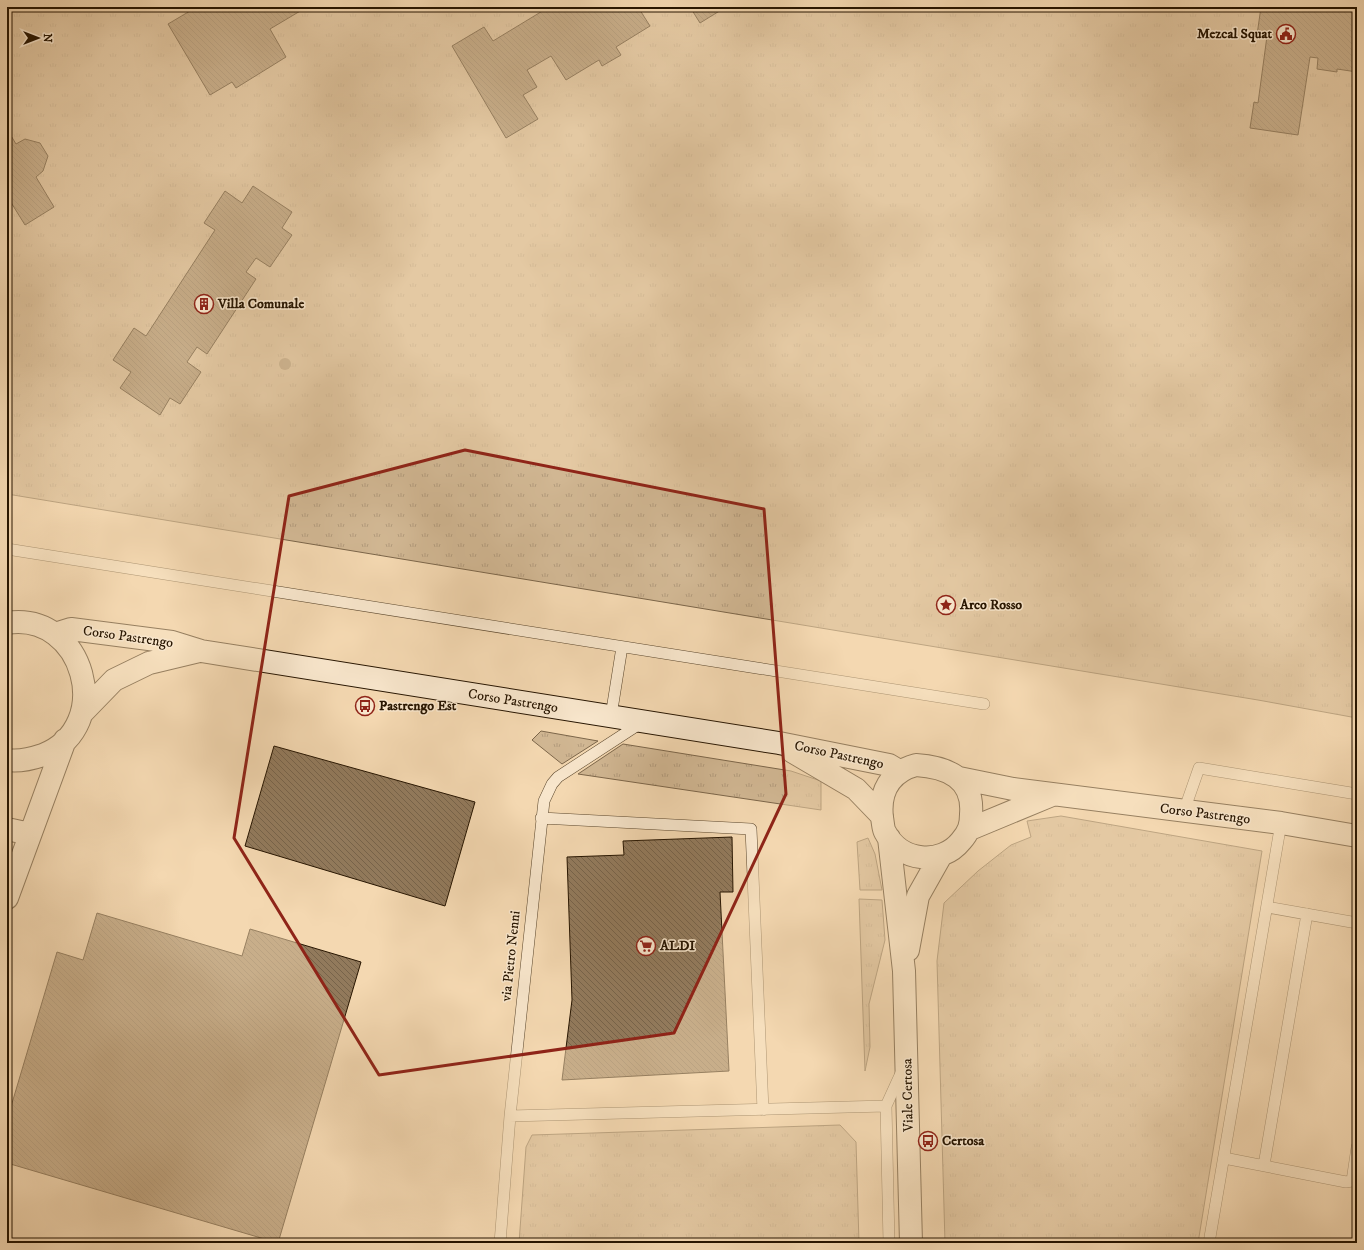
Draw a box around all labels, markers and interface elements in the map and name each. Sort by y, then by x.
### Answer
north arrow [18,18,58,58]
public building icon: Mezcal Squat [1275,23,1297,45]
place label: Mezcal Squat [1197,25,1273,43]
text: N [40,33,54,43]
building icon: Villa Comunale [193,293,215,315]
place label: Villa Comunale [217,295,304,313]
place icon: Arco Rosso [935,594,957,616]
place label: Arco Rosso [959,596,1022,614]
street label: Corso Pastrengo [82,622,174,652]
street label: Corso Pastrengo [467,685,560,717]
bus stop icon: Pastrengo Est [354,695,376,717]
place label: Pastrengo Est [379,697,457,715]
street label: Corso Pastrengo [793,737,886,773]
street label: Corso Pastrengo [1159,800,1251,828]
street label: via Pietro Nenni [497,909,525,1003]
supermarket icon: ALDI [635,935,657,957]
place label: ALDI [659,937,695,955]
street label: Viale Certosa [898,1058,918,1133]
bus stop icon: Certosa [917,1130,939,1152]
place label: Certosa [942,1132,985,1150]

